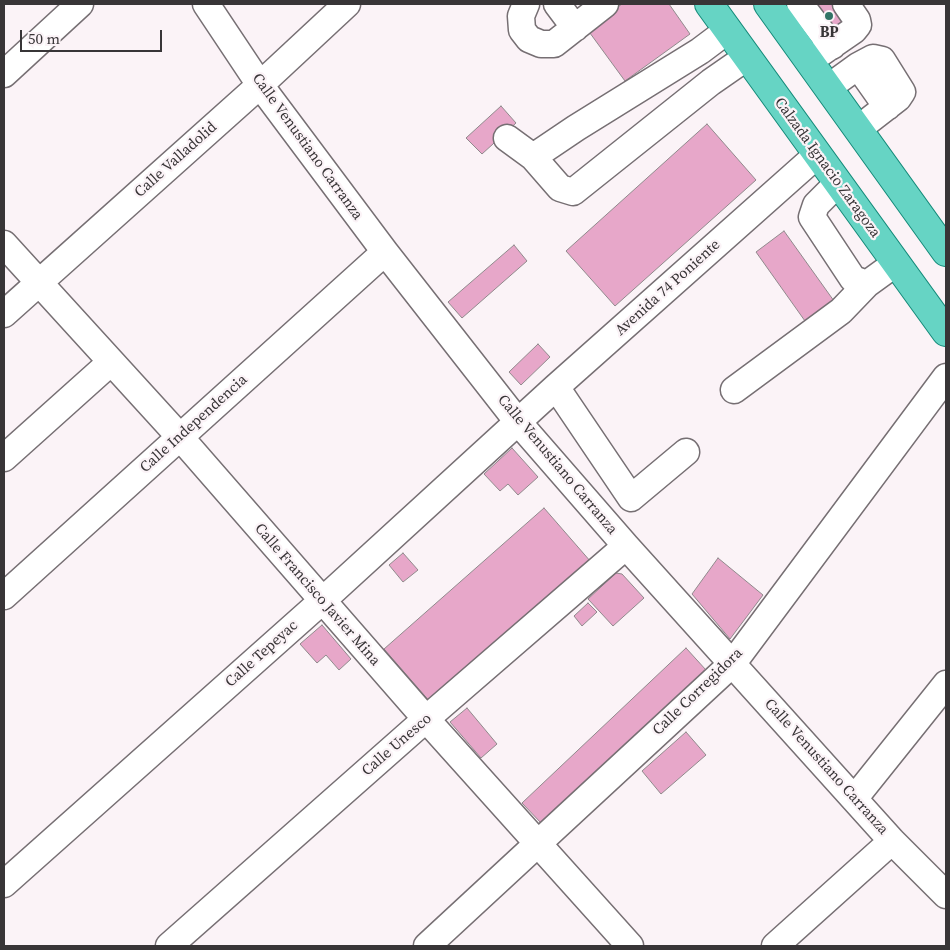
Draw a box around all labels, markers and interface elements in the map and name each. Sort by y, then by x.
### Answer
marker: BP [823,10,835,22]
scale bar [22,20,165,52]
place label: BP [820,24,838,42]
text: 50 m [28,28,60,49]
street label: Calle Venustiano Carranza [248,70,366,224]
street label: Calzada Ignacio Zaragoza [770,94,884,242]
street label: Calle Valladolid [131,118,221,202]
street label: Avenida 74 Poniente [612,236,724,340]
street label: Calle Independencia [137,371,251,477]
street label: Calle Venustiano Carranza [493,392,621,538]
street label: Calle Francisco Javier Mina [250,520,384,670]
street label: Calle Tepeyac [222,617,302,691]
street label: Calle Corregidora [649,645,747,739]
street label: Calle Venustiano Carranza [760,695,892,839]
street label: Calle Unesco [358,710,436,780]

